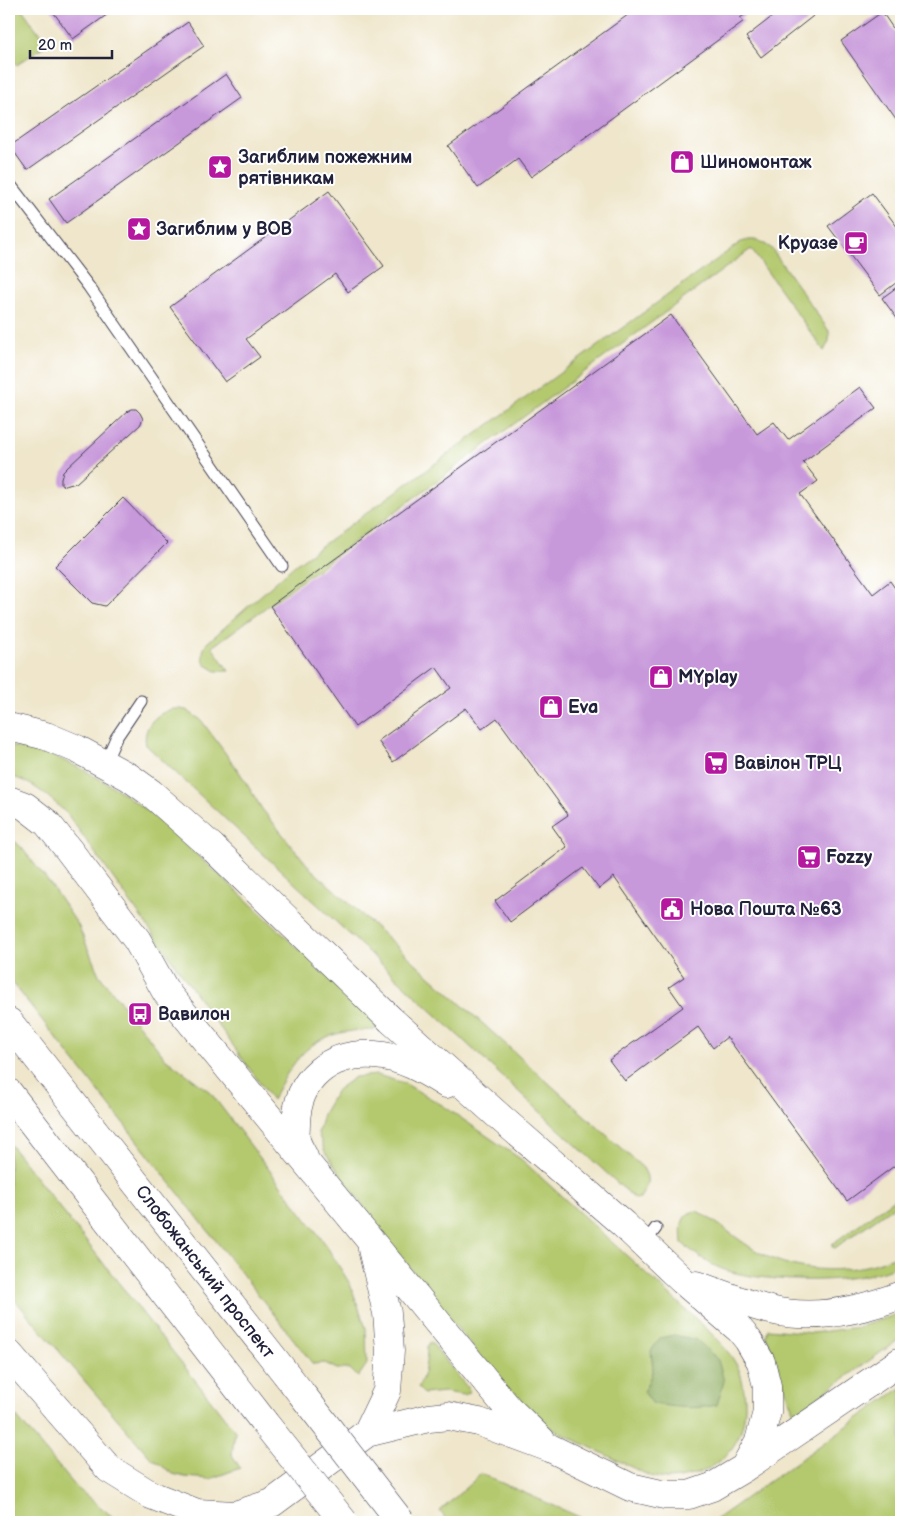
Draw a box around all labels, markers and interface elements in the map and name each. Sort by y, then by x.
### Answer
scale bar [30,28,112,60]
text: 20 m [38,36,72,55]
place label: Загиблим пожежним рятiвникам [238,147,412,189]
shop icon: Шиномонтаж [669,149,695,175]
place label: Шиномонтаж [700,152,812,173]
place icon: Загиблим пожежним рятiвникам [207,154,233,180]
place icon: Загиблим у ВОВ [126,216,152,242]
place label: Загиблим у ВОВ [156,219,292,240]
cafe icon: Круазе [843,230,869,256]
place label: Круазе [778,233,838,254]
shop icon: MYplay [648,664,674,690]
place label: MYplay [678,667,738,688]
shop icon: Eva [538,694,564,720]
place label: Eva [568,697,598,718]
supermarket icon: Вавілон ТРЦ [703,750,729,776]
place label: Вавілон ТРЦ [734,753,842,774]
supermarket icon: Fozzy [796,844,822,870]
place label: Fozzy [826,847,873,868]
public building icon: Нова Пошта №63 [659,896,685,922]
place label: Нова Пошта №63 [690,899,841,920]
bus stop icon: Вавилон [127,1001,153,1027]
place label: Вавилон [158,1004,230,1025]
street label: Слобожанський проспект [131,1181,279,1363]

